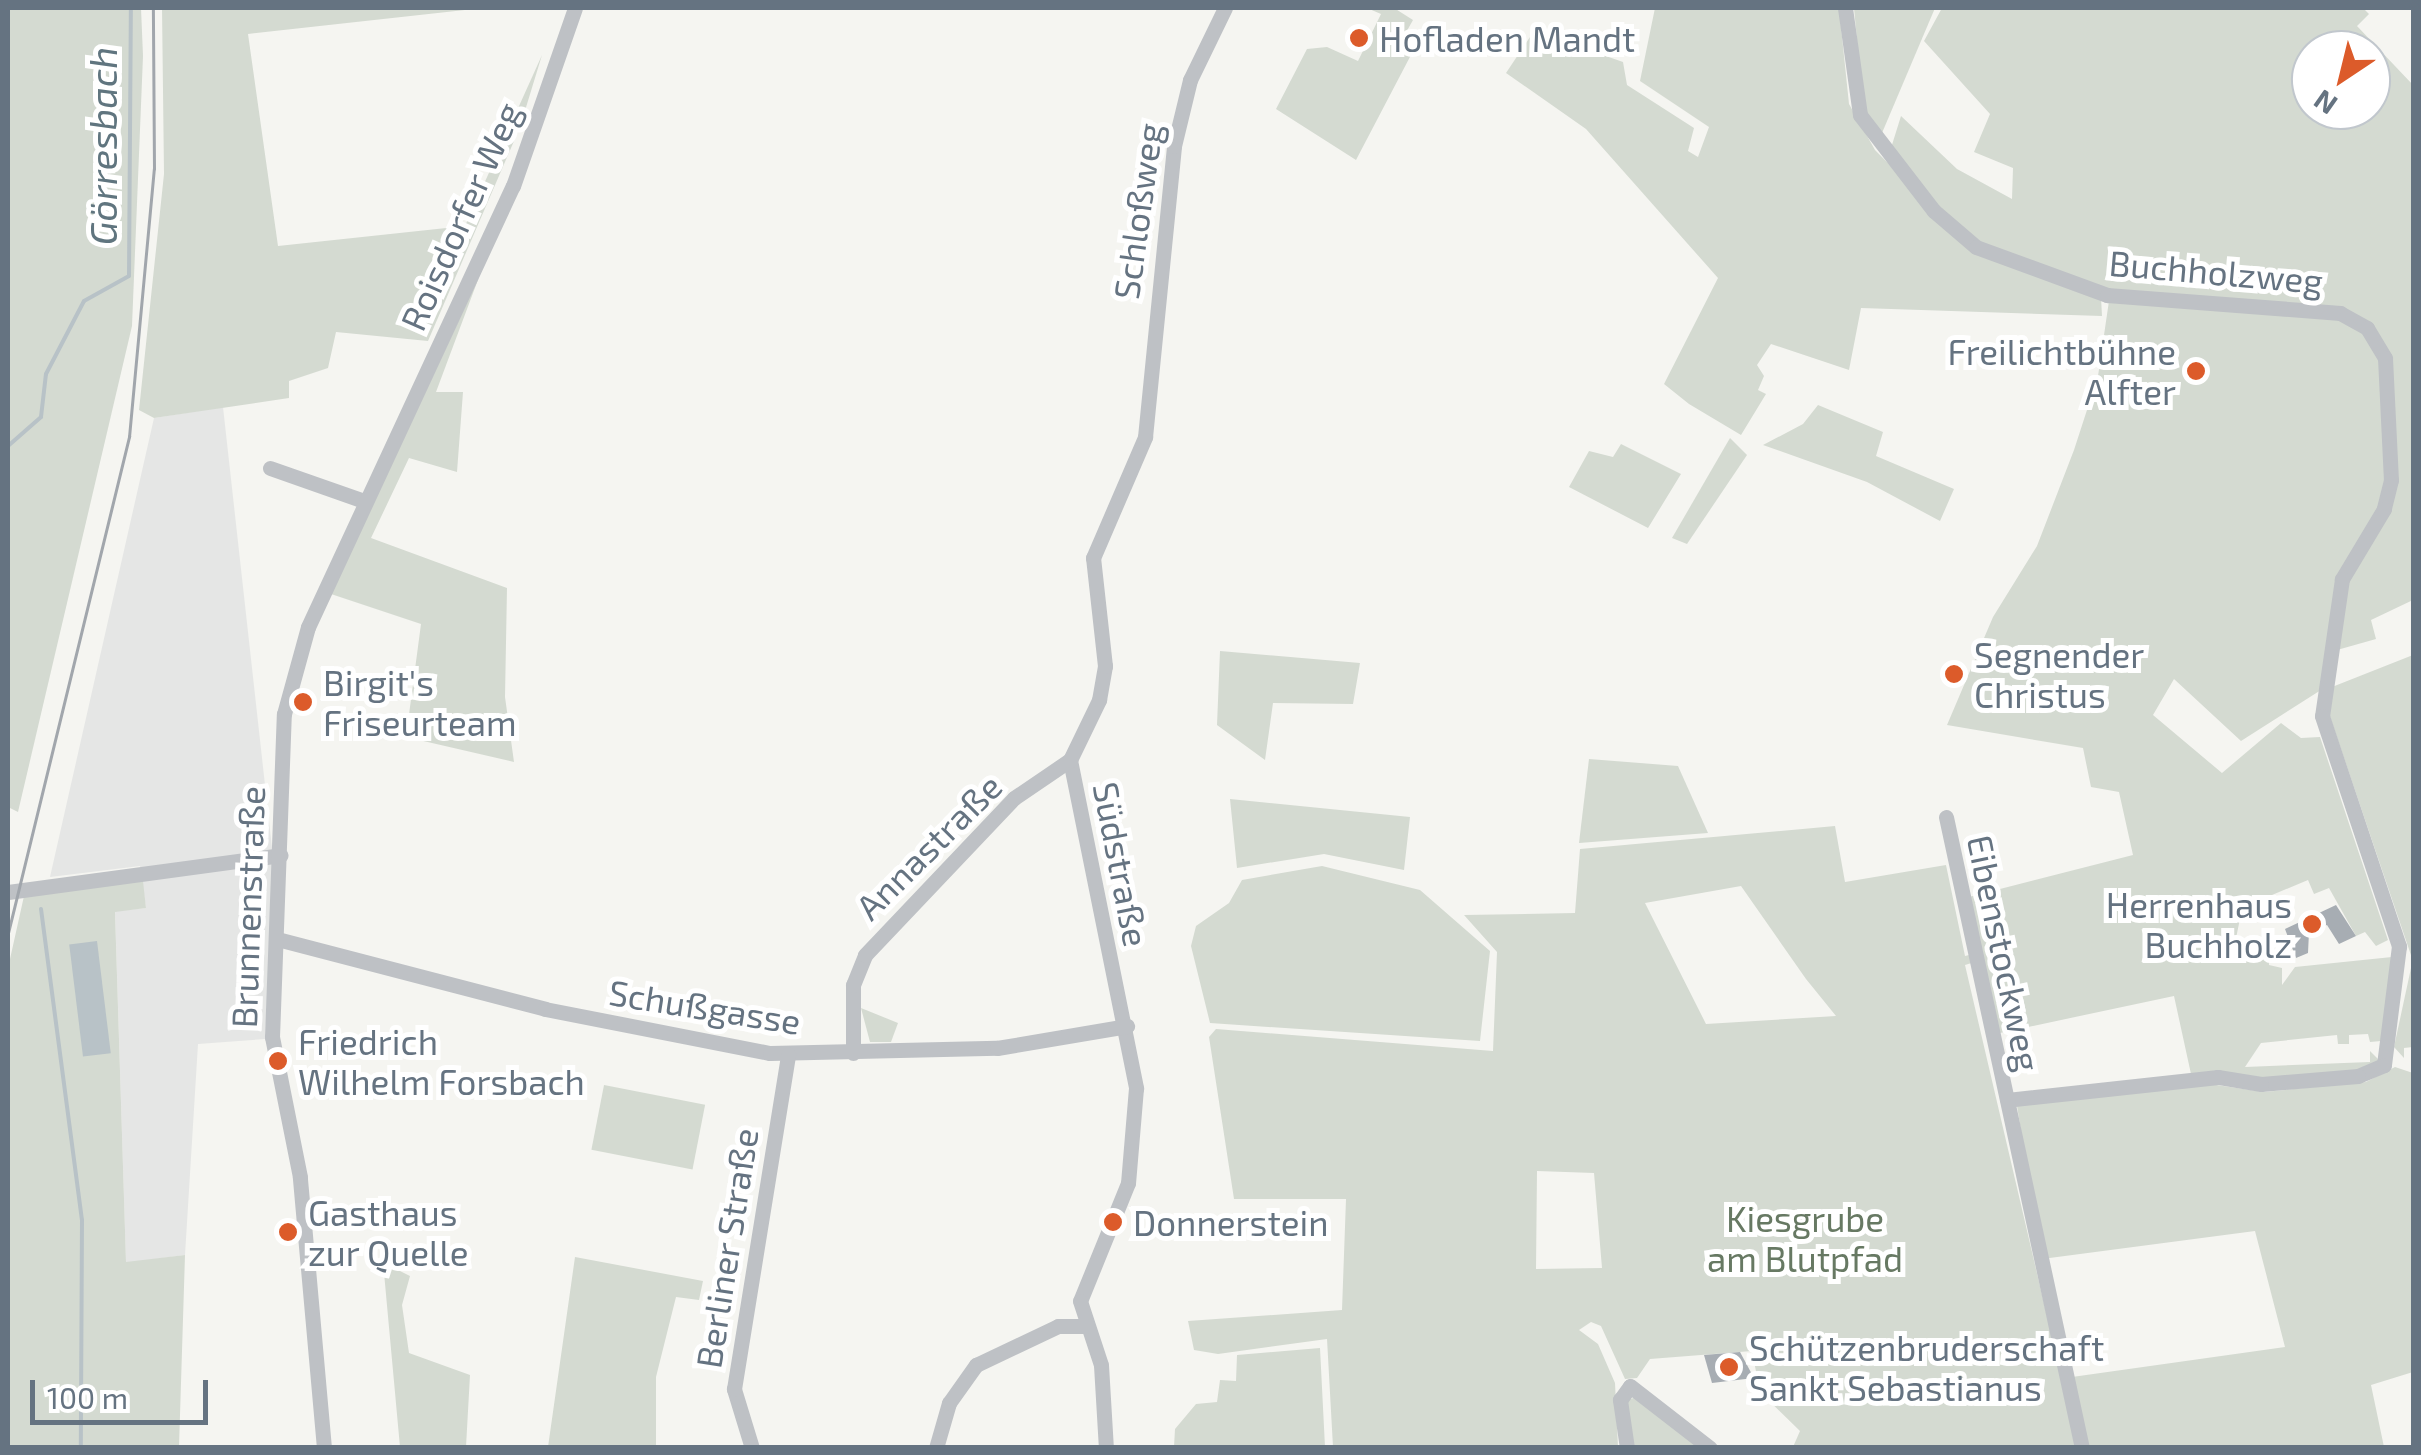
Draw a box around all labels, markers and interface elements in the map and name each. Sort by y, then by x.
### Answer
place label: Hofladen Mandt [1379,17,1635,59]
marker: Hofladen Mandt [1348,27,1370,49]
north arrow [2291,30,2391,130]
water label: Görresbach [80,47,126,245]
text: N [2307,83,2343,123]
street label: Roisdorfer Weg [391,95,529,337]
street label: Schloßweg [1104,120,1170,302]
street label: Buchholzweg [2107,241,2325,301]
place label: Freilichtbühne Alfter [1947,330,2176,412]
marker: Freilichtbühne Alfter [2185,360,2207,382]
place label: Segnender Christus [1974,633,2144,715]
place label: Birgit's Friseurteam [323,661,517,743]
marker: Segnender Christus [1943,663,1965,685]
marker: Birgit's Friseurteam [292,691,314,713]
street label: Annastraße [847,765,1009,927]
street label: Südstraße [1086,778,1158,950]
street label: Brunnenstraße [222,785,272,1029]
street label: Eibenstockweg [1959,831,2051,1075]
place label: Herrenhaus Buchholz [2106,883,2292,965]
marker: Herrenhaus Buchholz [2301,913,2323,935]
street label: Schußgasse [606,970,804,1042]
place label: Friedrich Wilhelm Forsbach [298,1020,585,1102]
marker: Friedrich Wilhelm Forsbach [267,1050,289,1072]
street label: Berliner Straße [686,1125,766,1371]
place label: Gasthaus zur Quelle [308,1191,469,1273]
park label: Kiesgrube am Blutpfad [1707,1197,1903,1279]
place label: Donnerstein [1133,1201,1329,1243]
marker: Donnerstein [1102,1211,1124,1233]
marker: Gasthaus zur Quelle [277,1221,299,1243]
place label: Schützenbruderschaft Sankt Sebastianus [1749,1326,2104,1408]
marker: Schützenbruderschaft Sankt Sebastianus [1718,1356,1740,1378]
scale bar [35,1360,212,1422]
text: 100 m [47,1379,128,1415]

